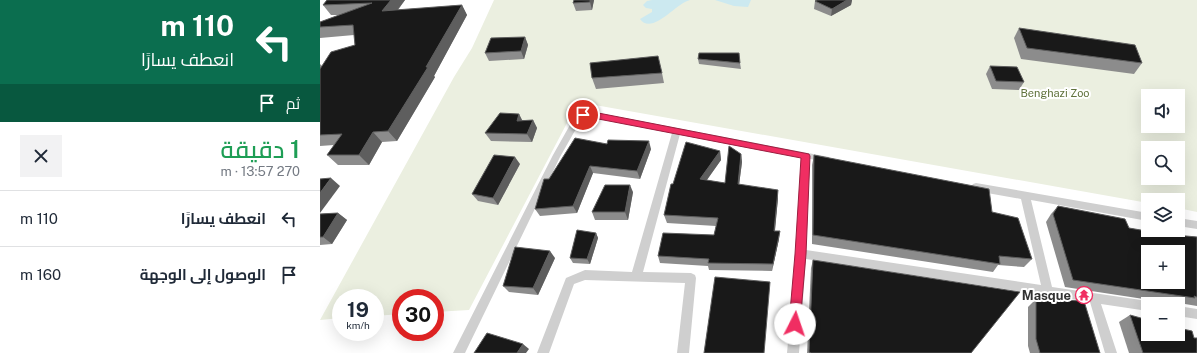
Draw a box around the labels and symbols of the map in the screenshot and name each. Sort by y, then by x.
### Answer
park label: Benghazi Zoo [1020,87,1090,99]
pin [566,98,600,132]
temple icon: Masque [1074,285,1094,305]
place label: Masque [1022,288,1071,303]
speed limit sign: 30 [392,289,444,341]
position arrow [774,303,816,345]

